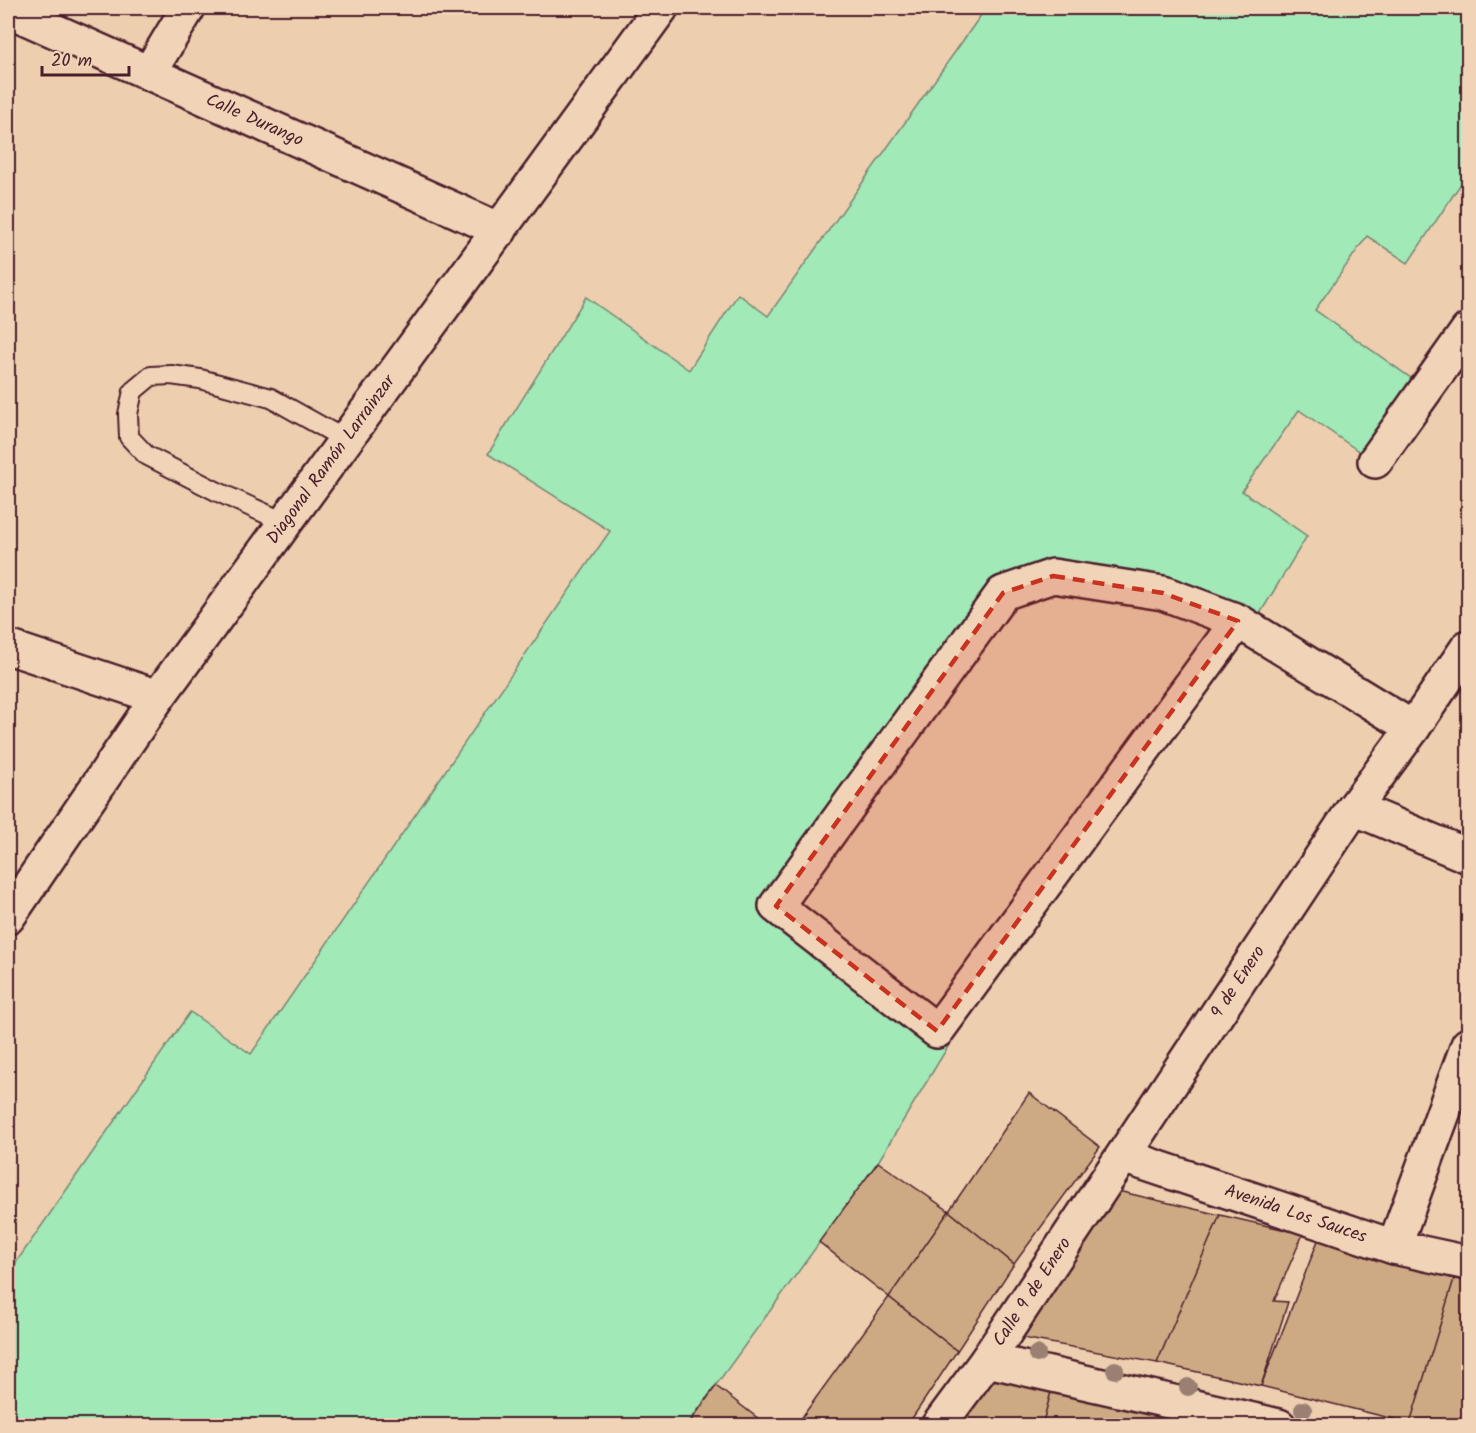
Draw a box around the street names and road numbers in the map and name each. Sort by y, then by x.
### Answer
street label: Calle Durango [201,86,308,155]
street label: Diagonal Ramón Larrainzar [259,368,404,551]
street label: 9 de Enero [1203,940,1273,1025]
street label: Avenida Los Sauces [1220,1177,1371,1251]
street label: Calle 9 de Enero [985,1231,1079,1352]

